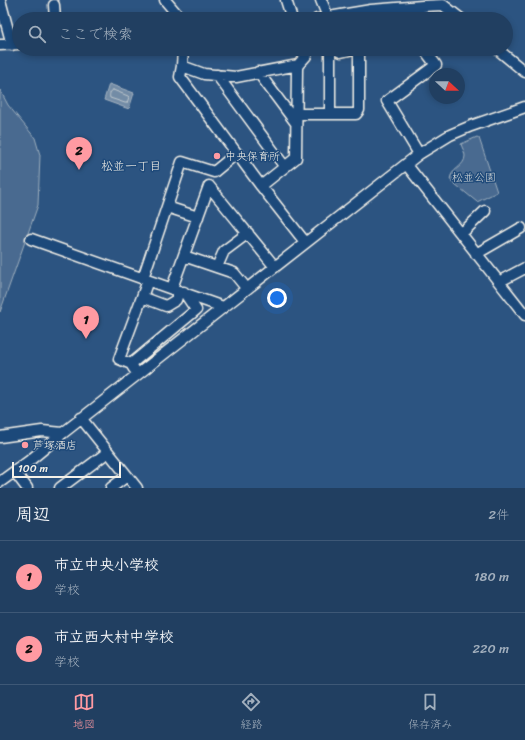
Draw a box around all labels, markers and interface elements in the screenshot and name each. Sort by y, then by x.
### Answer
search box [12,12,513,56]
text: ここで検索 [58,21,133,47]
icon: search [26,23,48,45]
north arrow [429,68,465,104]
pin: 2 [66,137,92,170]
place label: 中央保育所 [225,147,280,166]
marker: 中央保育所 [212,151,222,161]
district label: 松並一丁目 [101,155,161,177]
park label: 松並公園 [452,168,496,187]
your location [267,288,287,308]
pin: 1 [73,306,99,339]
place label: 芦塚酒店 [33,436,77,455]
marker: 芦塚酒店 [20,440,30,450]
text: 100 m [18,459,48,478]
scale bar [12,460,121,479]
text: 周辺 [16,499,50,529]
text: 2件 [488,503,509,526]
text: 市立中央小学校 [54,552,159,578]
text: 1 [26,565,32,588]
text: 180 m [474,565,509,588]
text: 学校 [54,578,80,601]
text: 市立西大村中学校 [54,624,174,650]
text: 2 [25,637,33,660]
text: 220 m [472,637,509,660]
text: 学校 [54,650,80,673]
tab: 地図 [73,691,95,734]
tab: 経路 [240,691,262,734]
tab: 保存済み [408,691,452,734]

